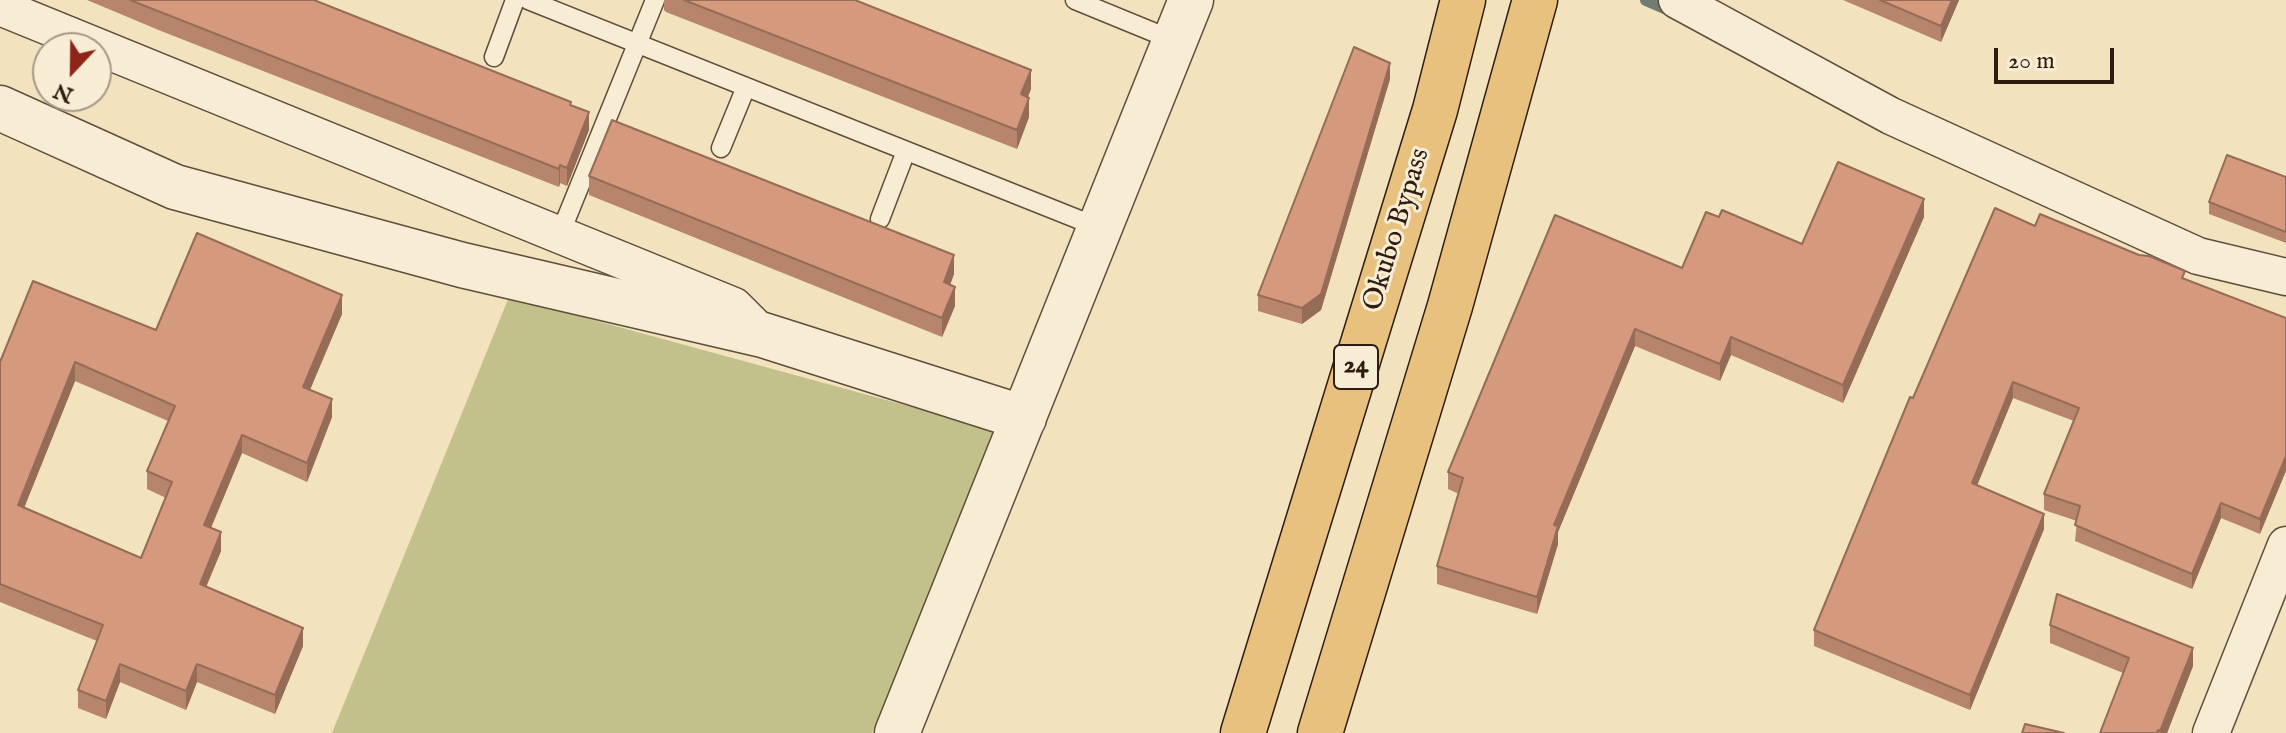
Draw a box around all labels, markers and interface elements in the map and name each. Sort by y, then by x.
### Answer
north arrow [32,32,112,112]
scale bar [1998,32,2118,82]
text: 20 m [2008,46,2055,77]
text: N [50,76,78,109]
street label: Okubo Bypass [1357,145,1439,315]
road number: 24 [1334,345,1378,389]

